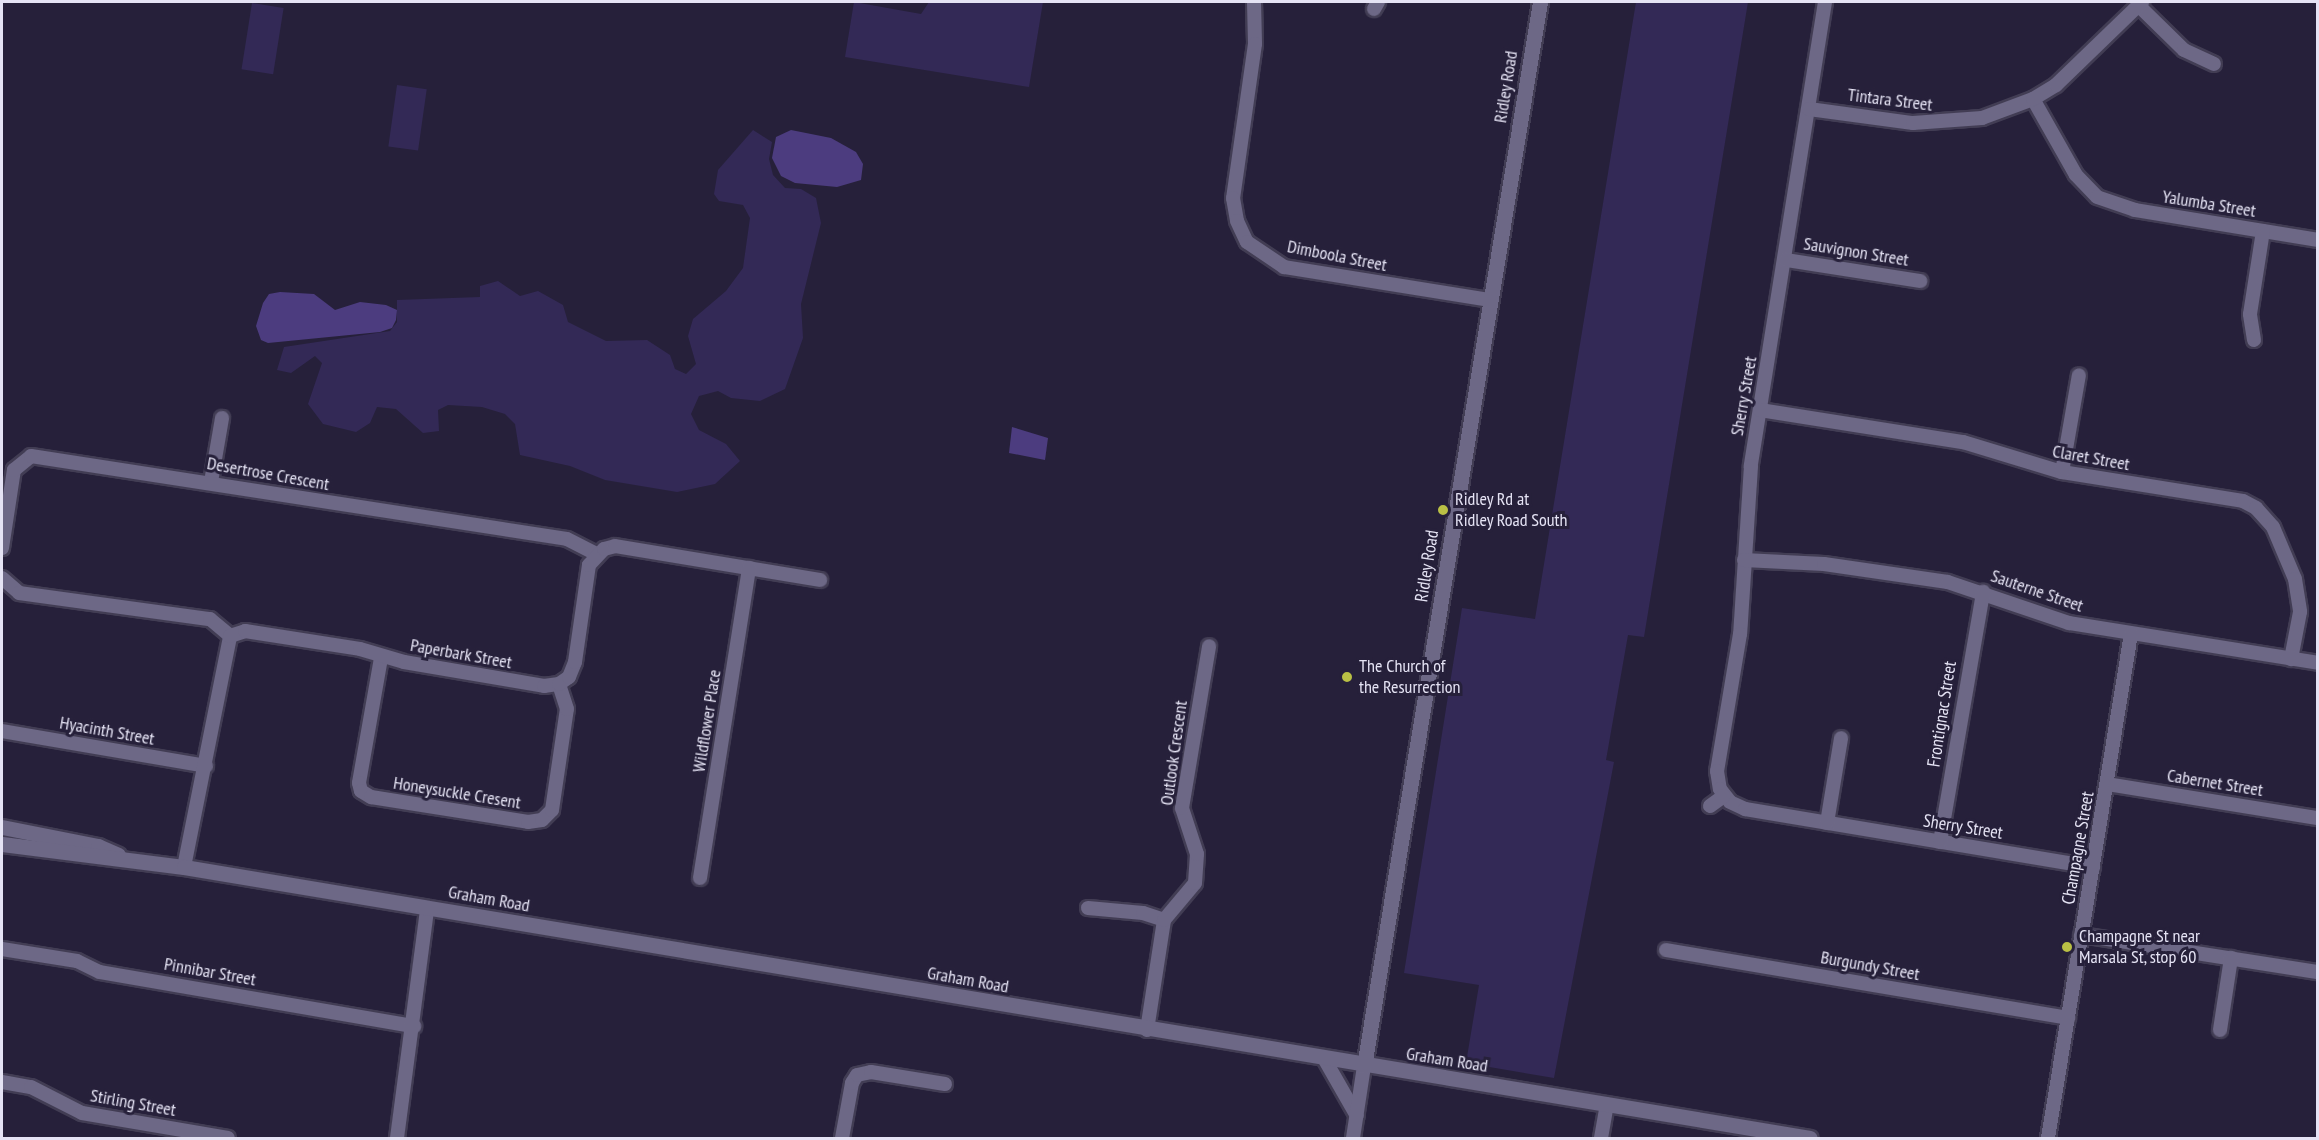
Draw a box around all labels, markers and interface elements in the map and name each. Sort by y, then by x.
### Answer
street label: Ridley Road [1490,49,1522,125]
street label: Tintara Street [1846,84,1934,116]
street label: Yalumba Street [2161,186,2257,222]
street label: Sauvignon Street [1802,233,1910,271]
street label: Dimboola Street [1285,236,1389,276]
street label: Sherry Street [1726,354,1762,438]
street label: Claret Street [2051,441,2131,475]
street label: Desertrose Crescent [205,453,331,495]
place label: Ridley Rd at Ridley Road South [1455,489,1568,532]
marker: Ridley Rd at Ridley Road South [1436,503,1450,517]
street label: Ridley Road [1411,528,1443,604]
street label: Sauterne Street [1988,565,2086,617]
street label: Paperbark Street [408,634,514,674]
place label: The Church of the Resurrection [1359,656,1460,698]
street label: Frontignac Street [1923,659,1961,769]
street label: Wildflower Place [688,668,726,774]
marker: The Church of the Resurrection [1340,670,1354,684]
street label: Outlook Crescent [1156,699,1192,807]
street label: Hyacinth Street [58,712,156,750]
street label: Cabernet Street [2166,765,2264,801]
street label: Honeysuckle Cresent [392,772,522,814]
street label: Champagne Street [2057,790,2099,906]
street label: Sherry Street [1921,810,2005,844]
street label: Graham Road [447,881,531,917]
place label: Champagne St near Marsala St, stop 60 [2079,926,2200,968]
marker: Champagne St near Marsala St, stop 60 [2060,940,2074,954]
street label: Burgundy Street [1819,947,1921,985]
street label: Pinnibar Street [162,953,258,991]
street label: Graham Road [926,962,1010,998]
street label: Graham Road [1405,1043,1489,1077]
street label: Stirling Street [89,1085,177,1121]

